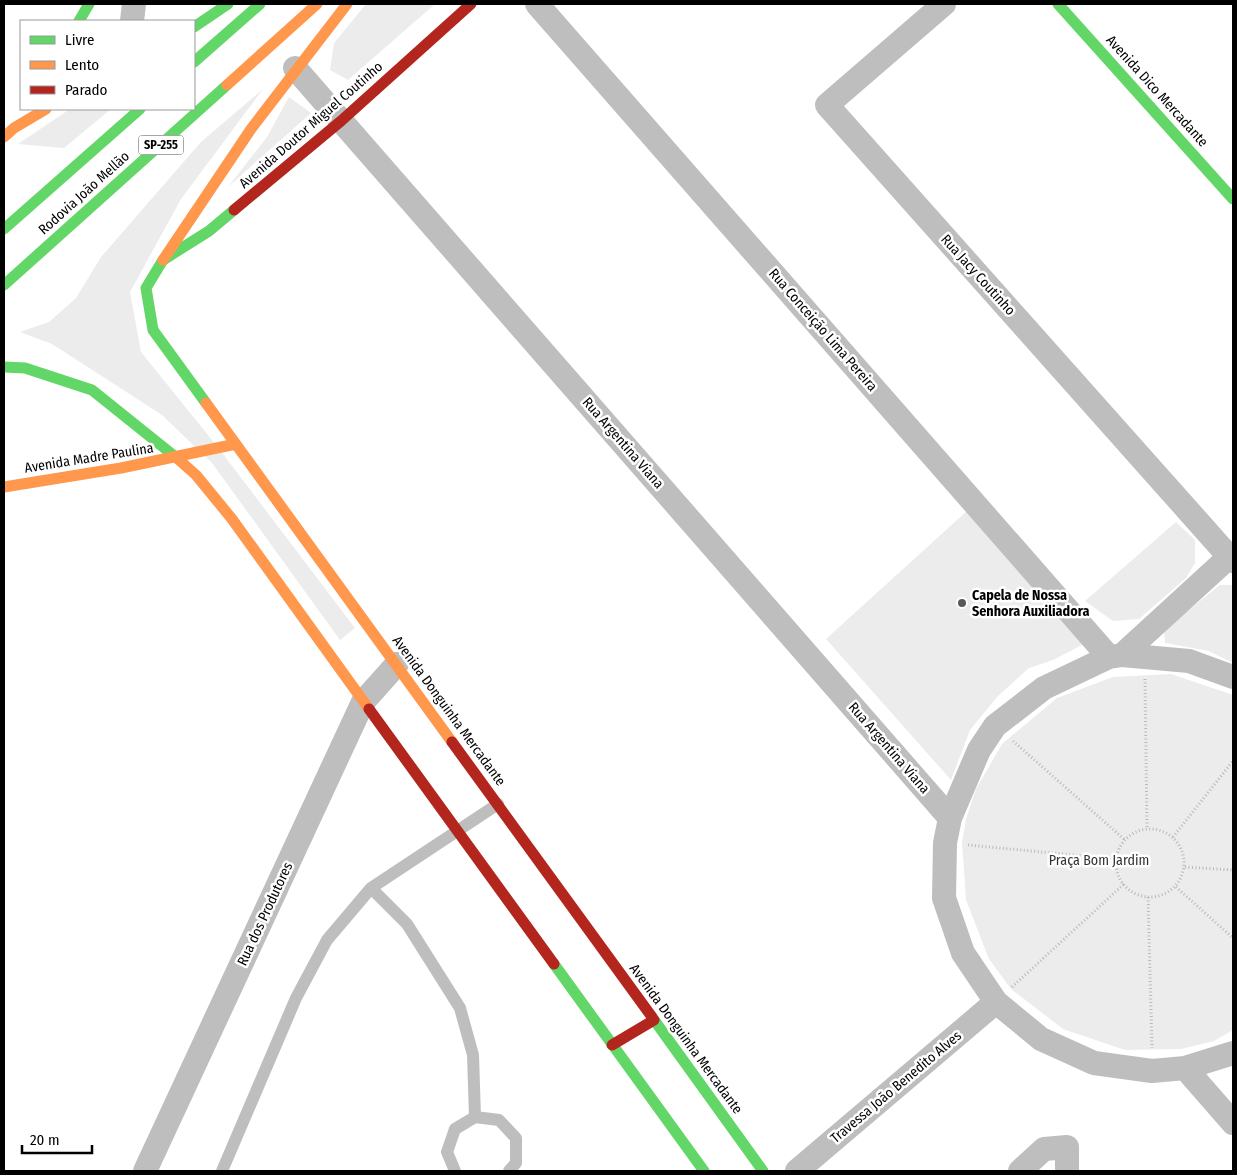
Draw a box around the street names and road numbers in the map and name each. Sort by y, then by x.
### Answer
street label: Avenida Dico Mercadante [1102,32,1212,150]
street label: Avenida Doutor Miguel Coutinho [236,58,386,192]
road number: SP-255 [138,136,184,154]
street label: Rodovia João Mellão [35,148,133,238]
street label: Rua Jacy Coutinho [937,231,1019,319]
street label: Rua Conceição Lima Pereira [765,265,881,395]
street label: Rua Argentina Viana [579,394,667,492]
street label: Avenida Madre Paulina [23,439,155,477]
street label: Avenida Donguinha Mercadante [389,633,509,789]
street label: Rua Argentina Viana [845,699,933,797]
street label: Rua dos Produtores [234,860,296,968]
street label: Avenida Donguinha Mercadante [626,961,746,1117]
street label: Travessa João Benedito Alves [827,1027,965,1147]

